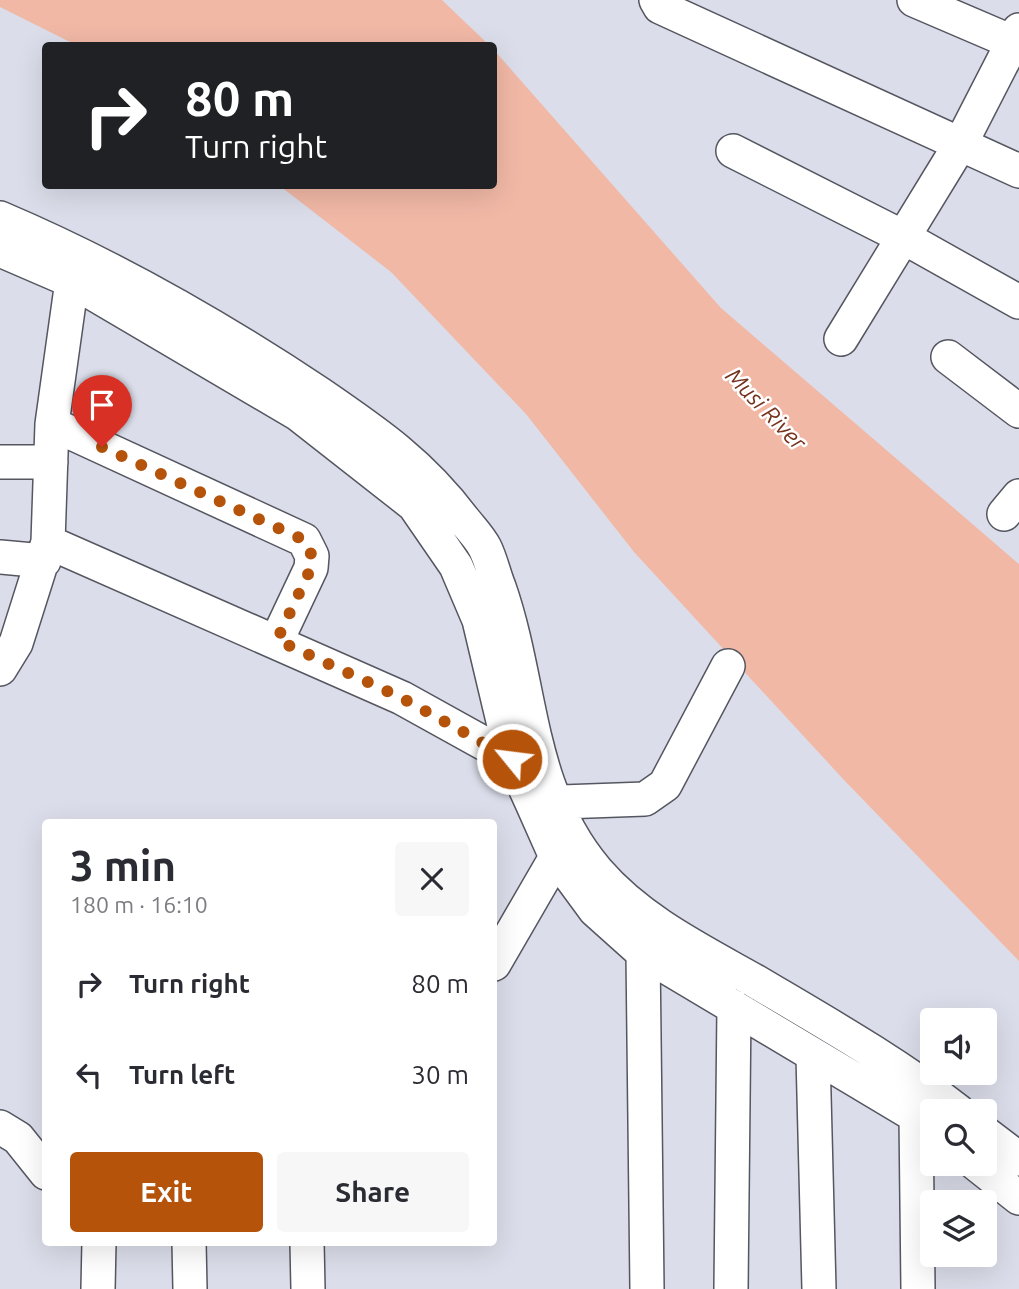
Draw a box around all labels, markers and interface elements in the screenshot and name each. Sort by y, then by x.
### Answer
icon: right [70,70,161,161]
text: 80 m [185,70,294,125]
text: Turn right [185,128,327,164]
water label: Musi River [721,363,812,455]
pin [72,375,132,447]
icon: arrive [83,386,121,424]
position arrow [475,722,549,796]
text: 3 min [70,842,176,889]
button: close [395,842,469,916]
text: 180 m · 16:10 [70,892,208,917]
icon: right [70,965,108,1003]
text: Turn right [129,969,250,998]
text: 80 m [411,969,469,998]
map controls [920,1008,997,1267]
button: sound [920,1008,997,1085]
icon: left [70,1056,108,1094]
text: Turn left [129,1060,235,1089]
text: 30 m [411,1060,469,1089]
button: search [920,1099,997,1176]
button: Exit [70,1152,263,1232]
button: Share [277,1152,469,1232]
button: layers [920,1190,997,1267]

